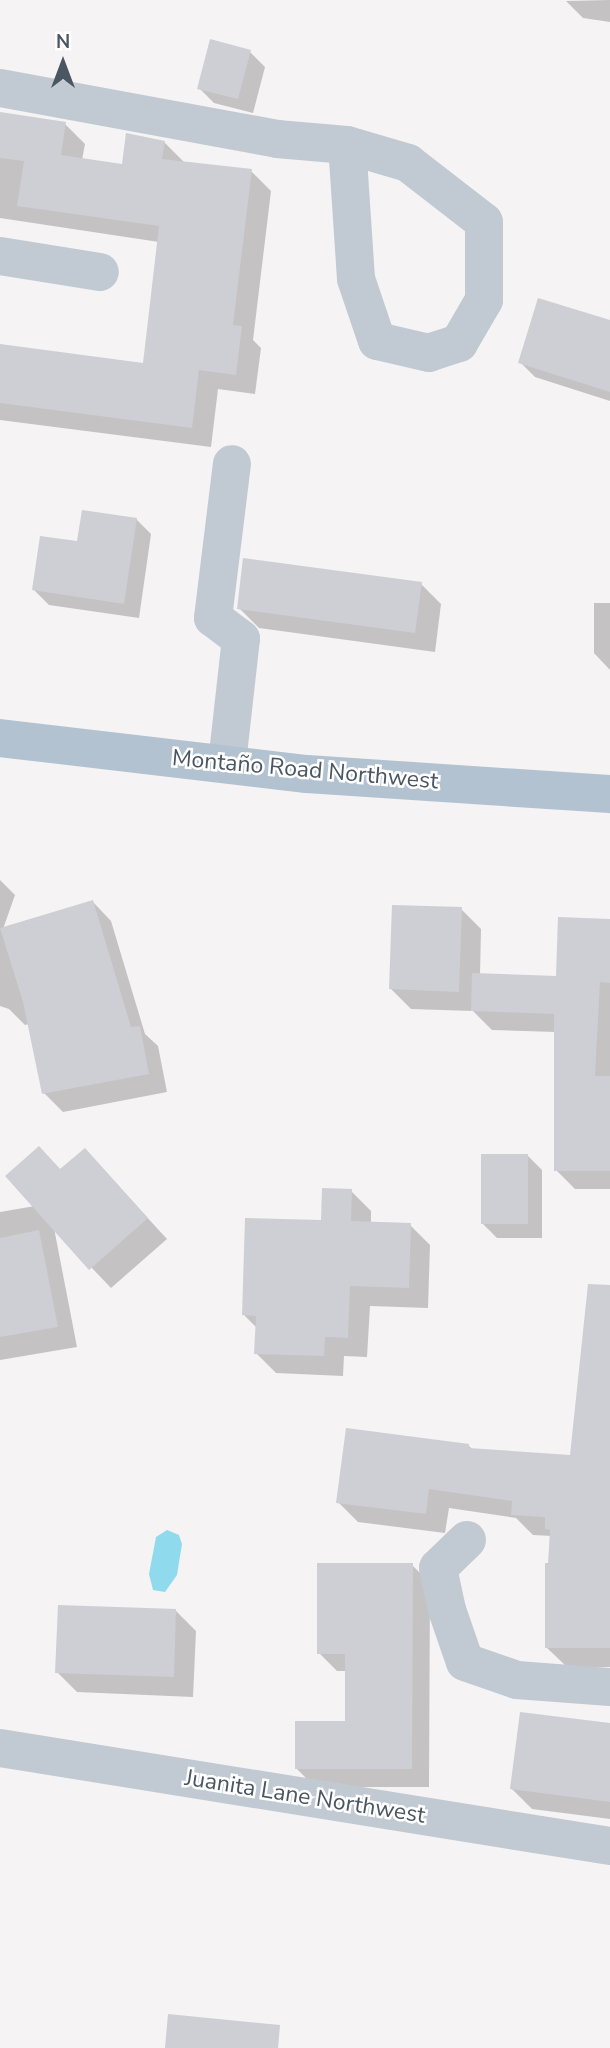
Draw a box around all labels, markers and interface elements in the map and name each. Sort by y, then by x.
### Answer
north arrow [28,28,98,98]
text: N [56,29,70,55]
street label: Montaño Road Northwest [171,745,439,795]
street label: Juanita Lane Northwest [183,1764,427,1830]

